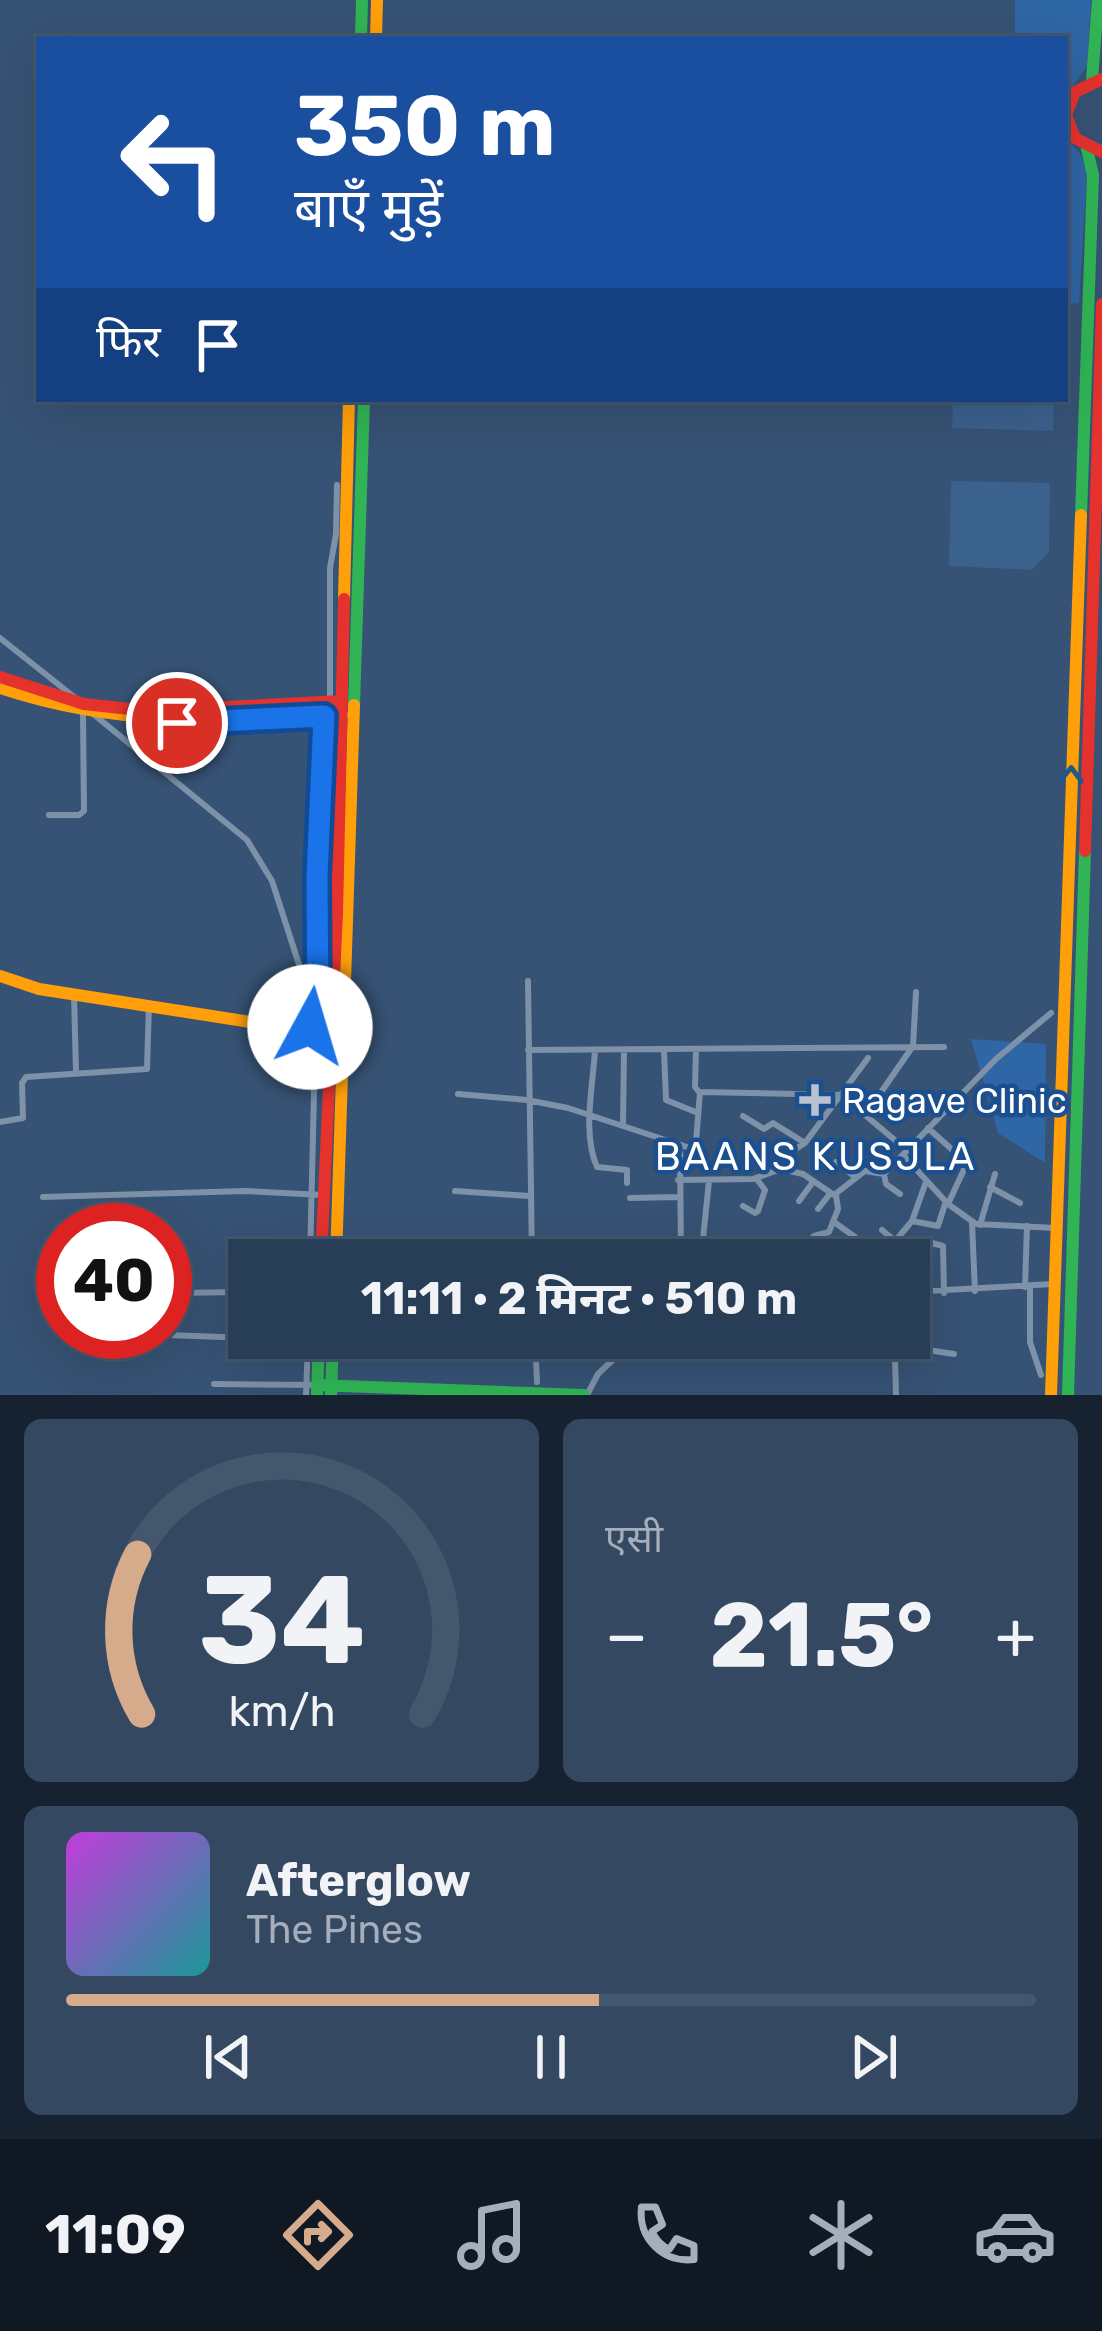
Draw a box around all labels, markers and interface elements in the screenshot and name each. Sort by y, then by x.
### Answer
text: 350 m [294,76,556,176]
icon: left [96,84,252,240]
text: बाएँ मुड़ें [294,177,443,241]
icon: arrive [185,312,251,378]
text: फिर [96,315,161,368]
pin [126,672,228,774]
icon: arrive [144,690,210,756]
one-way arrow [1058,765,1084,784]
position arrow [247,964,373,1090]
place label: Ragave Clinic [842,1079,1067,1122]
marker: Ragave Clinic [799,1084,831,1116]
district label: BAANS KUSJLA [655,1134,977,1180]
speed limit sign: 40 [36,1203,192,1359]
text: 11:11 · 2 मिनट · 510 m [361,1272,797,1325]
text: एसी [605,1516,663,1562]
text: 34 [198,1546,365,1694]
text: 21.5° [709,1582,933,1689]
text: − [605,1596,648,1675]
text: + [995,1596,1036,1675]
text: km/h [228,1685,335,1736]
text: Afterglow [246,1854,471,1907]
text: The Pines [246,1907,423,1953]
icon: previous [195,2024,261,2090]
icon: pause [518,2024,584,2090]
icon: next [841,2024,907,2090]
icon: directions [276,2193,360,2277]
icon: music [450,2193,534,2277]
icon: phone [624,2193,708,2277]
icon: climate [799,2193,883,2277]
icon: car [973,2193,1057,2277]
text: 11:09 [45,2203,186,2267]

